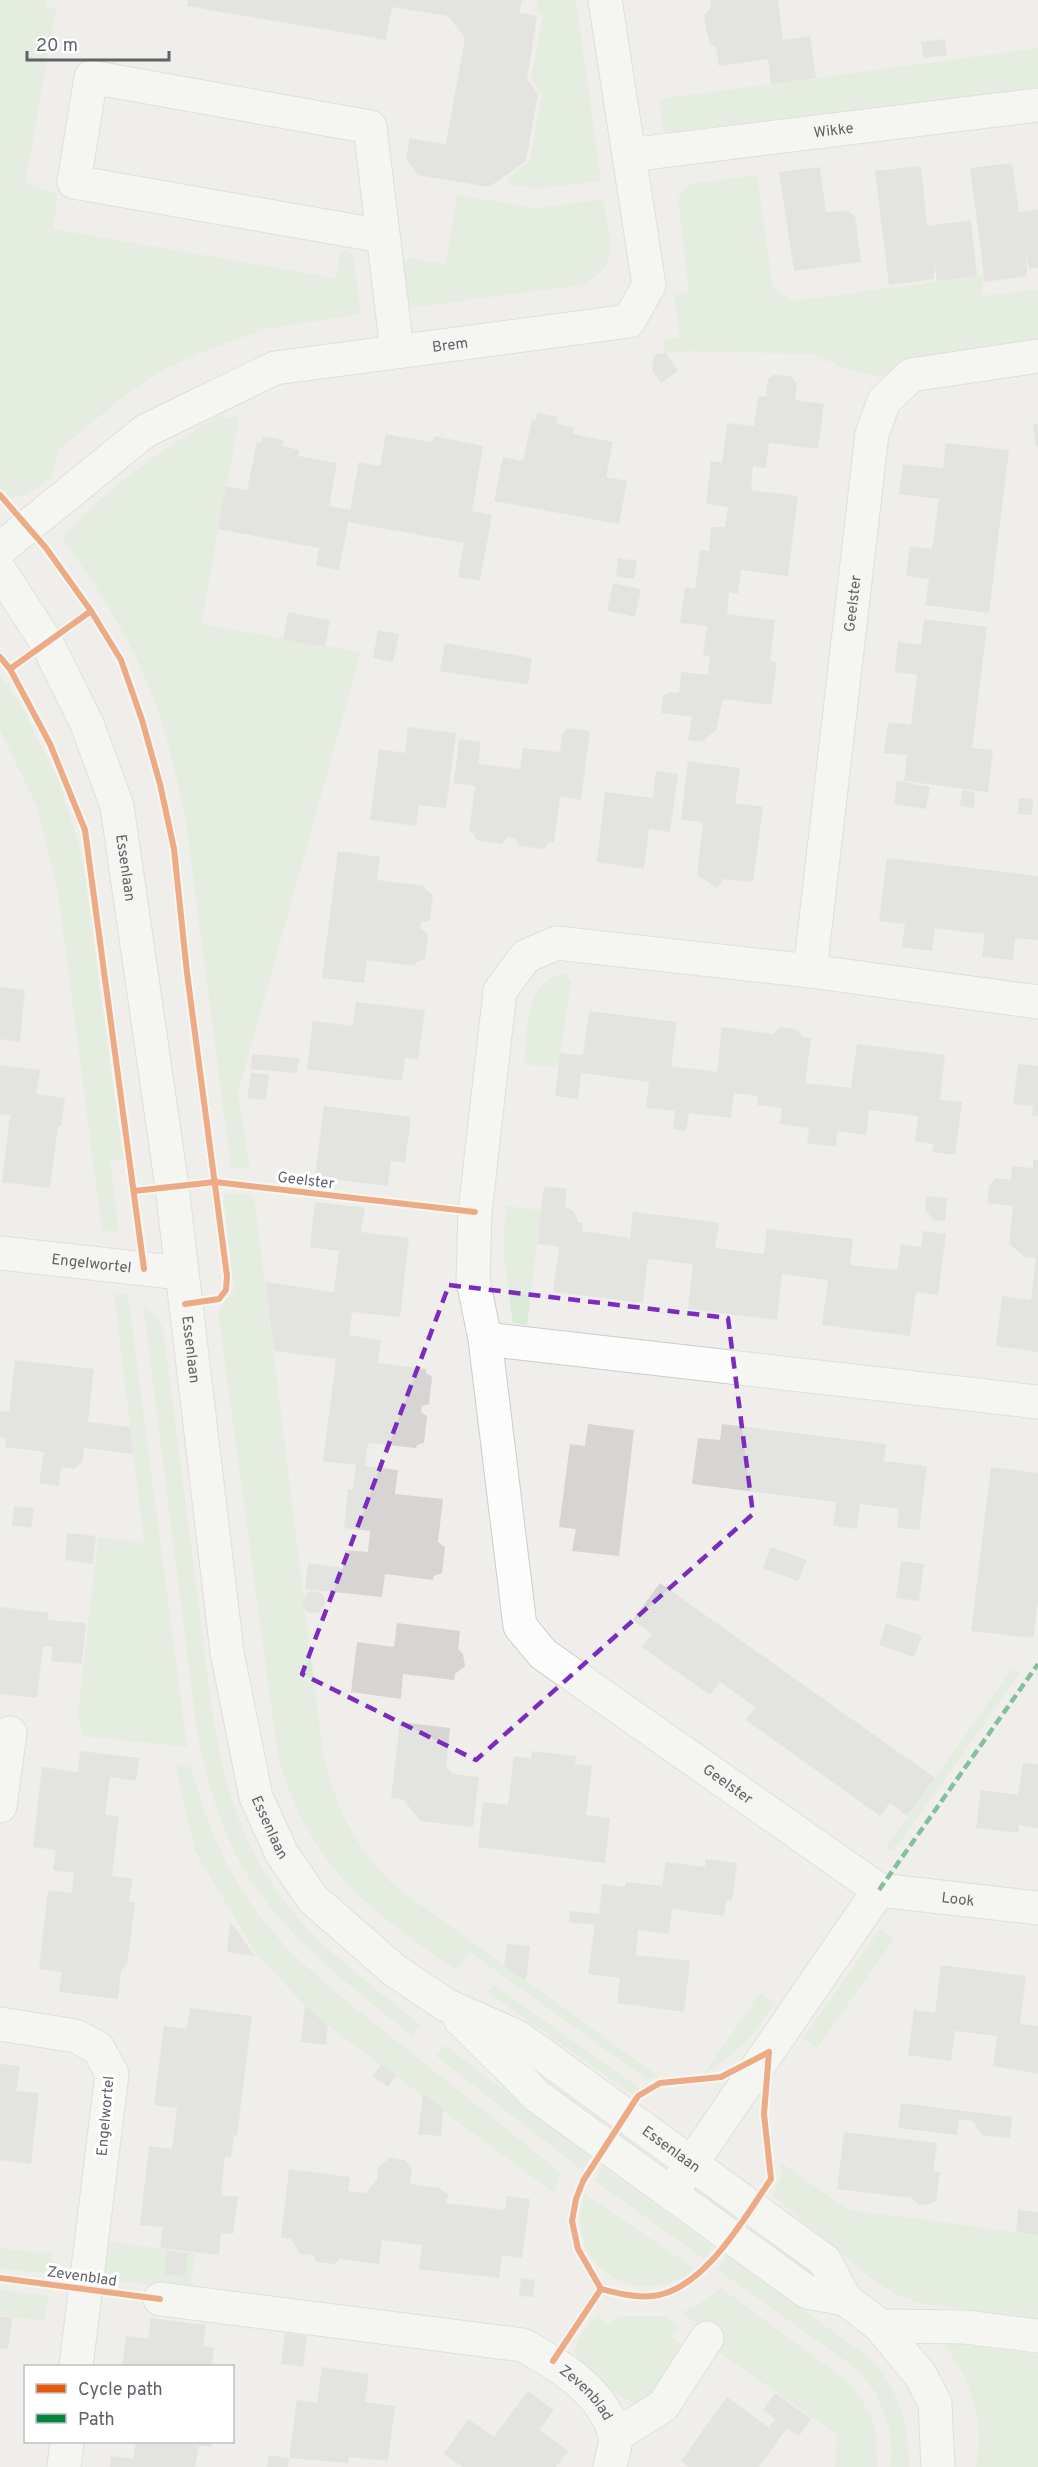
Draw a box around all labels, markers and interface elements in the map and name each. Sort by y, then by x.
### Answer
scale bar [27,24,170,62]
text: 20 m [36,35,78,58]
street label: Wikke [813,120,855,143]
street label: Brem [431,334,469,358]
street label: Geelster [841,574,867,633]
street label: Essenlaan [110,833,139,903]
street label: Geelster [276,1169,335,1194]
street label: Engelwortel [50,1251,132,1278]
street label: Essenlaan [176,1315,203,1384]
street label: Geelster [698,1761,756,1810]
street label: Essenlaan [246,1793,291,1864]
street label: Look [940,1889,976,1912]
street label: Engelwortel [94,2075,119,2157]
street label: Essenlaan [637,2122,703,2178]
street label: Zevenblad [46,2263,118,2292]
street label: Zevenblad [555,2362,616,2424]
legend [24,2365,234,2443]
text: Cycle path [78,2379,163,2402]
text: Path [78,2409,115,2432]

